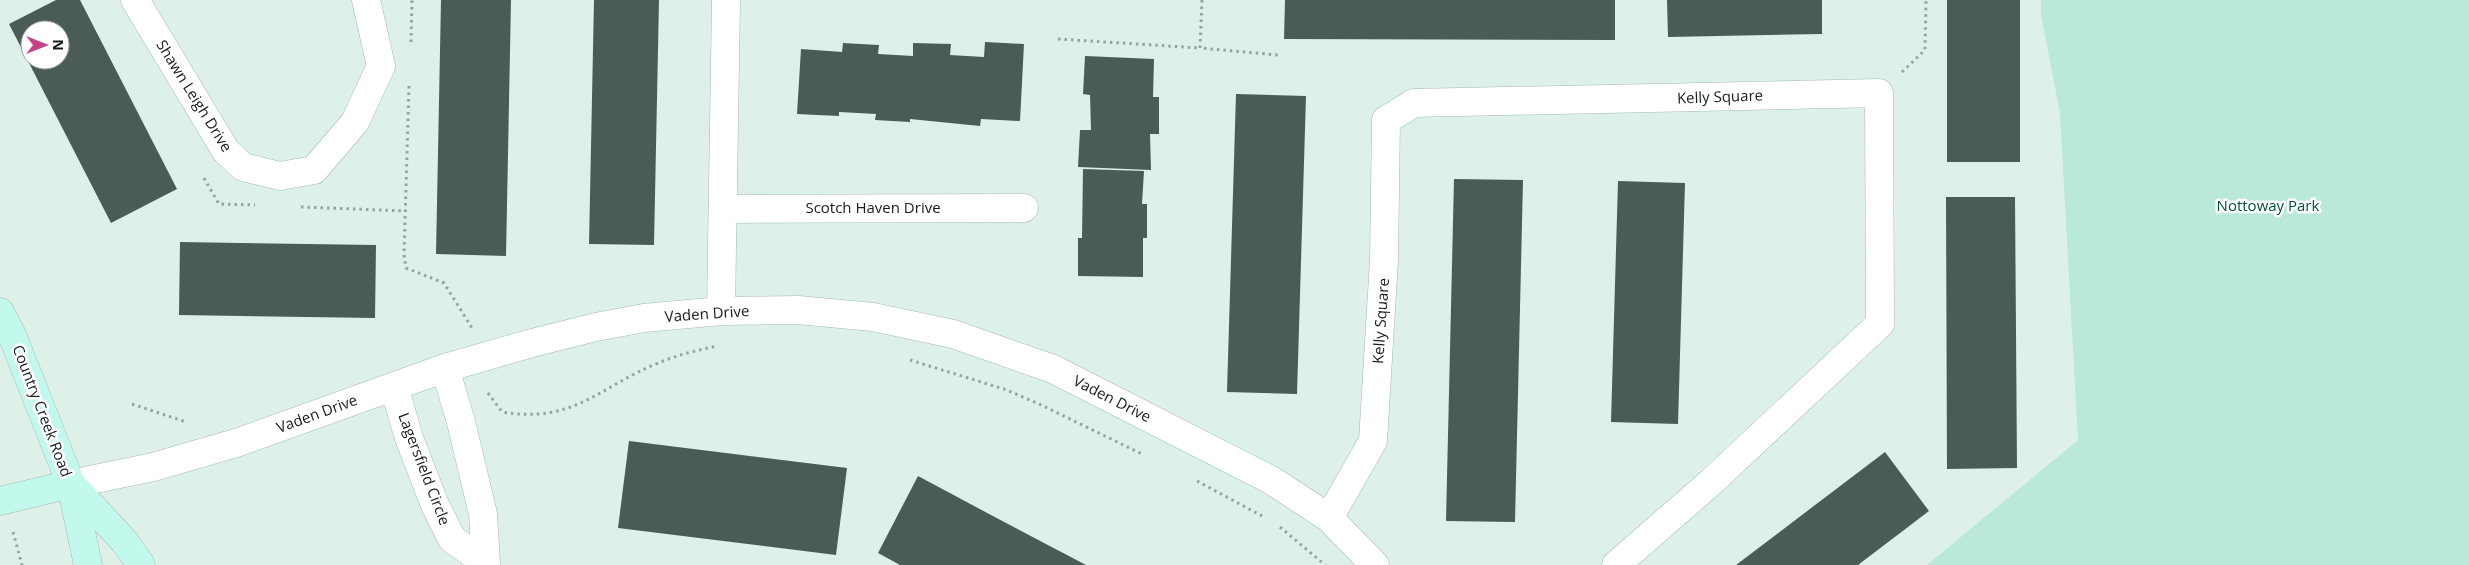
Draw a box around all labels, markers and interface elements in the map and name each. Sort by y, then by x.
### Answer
north arrow [20,20,70,70]
street label: Shawn Leigh Drive [152,36,237,155]
text: N [49,39,68,51]
street label: Kelly Square [1677,85,1763,107]
park label: Nottoway Park [2217,195,2320,215]
street label: Scotch Haven Drive [805,197,941,217]
street label: Kelly Square [1367,277,1393,365]
street label: Vaden Drive [664,300,750,326]
street label: Country Creek Road [9,342,77,479]
street label: Vaden Drive [1070,370,1155,426]
street label: Vaden Drive [273,389,360,437]
street label: Lagersfield Circle [394,410,456,528]

